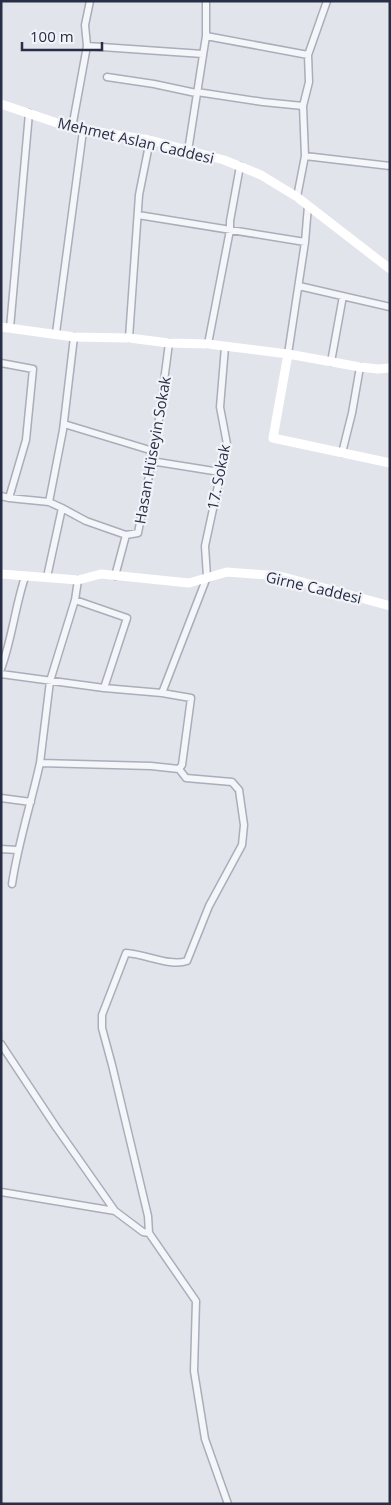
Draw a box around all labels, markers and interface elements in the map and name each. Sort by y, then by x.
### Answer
scale bar [22,20,102,52]
text: 100 m [30,26,74,46]
street label: Mehmet Aslan Caddesi [56,112,216,168]
street label: Hasan Hüseyin Sokak [129,375,175,525]
street label: 17. Sokak [202,442,234,511]
street label: Girne Caddesi [264,566,364,608]

